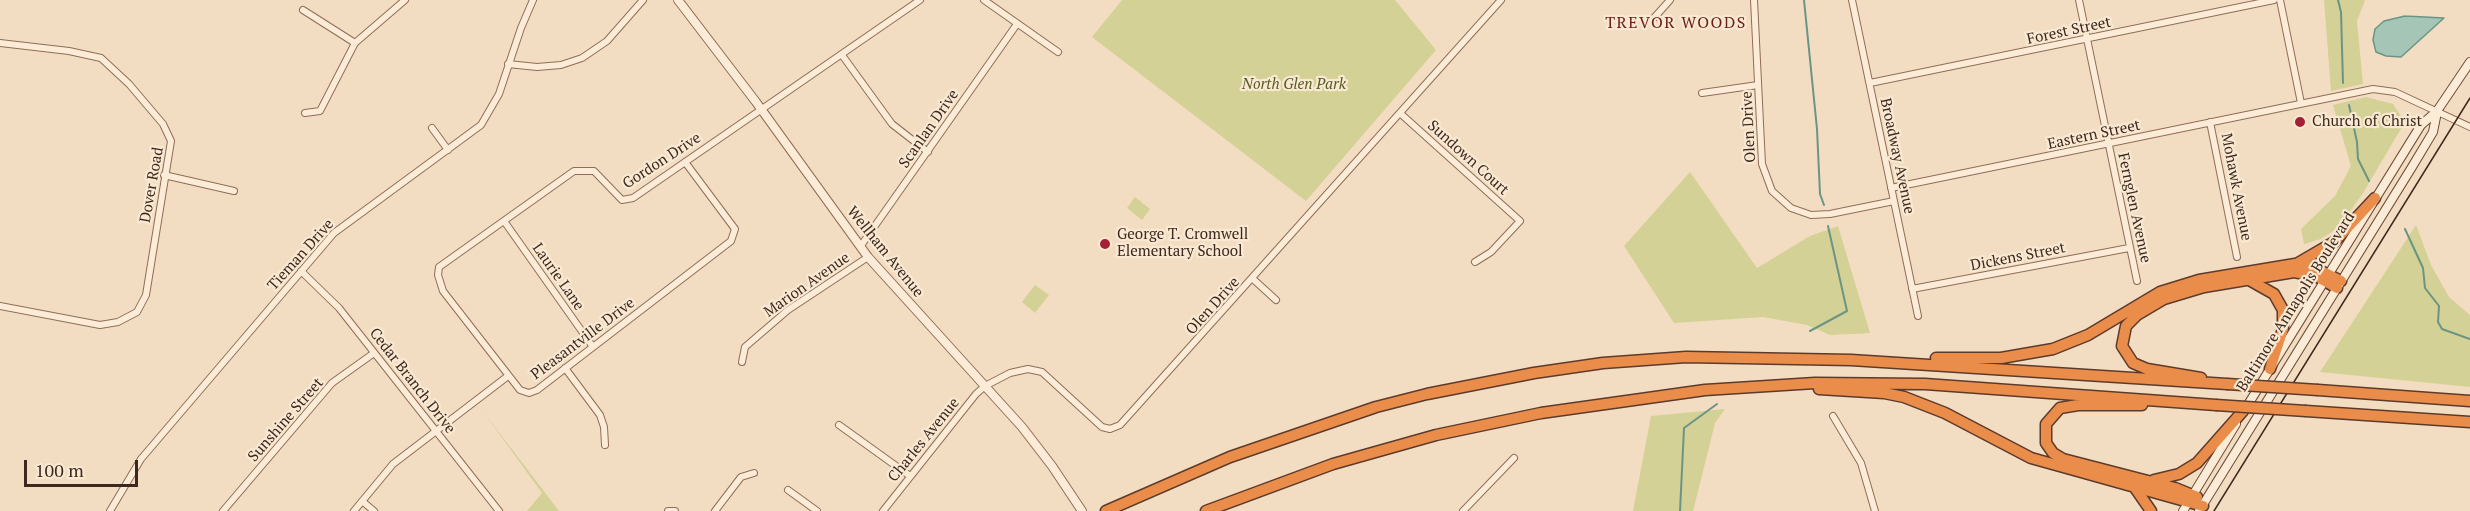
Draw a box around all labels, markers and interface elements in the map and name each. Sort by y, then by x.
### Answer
district label: TREVOR WOODS [1605,13,1747,33]
street label: Forest Street [2025,13,2113,49]
park label: North Glen Park [1242,76,1346,94]
street label: Scanlan Drive [895,86,963,172]
street label: Olen Drive [1738,91,1760,163]
street label: Broadway Avenue [1876,96,1918,216]
place label: Church of Christ [2312,113,2422,131]
marker: Church of Christ [2293,115,2307,129]
street label: Eastern Street [2046,116,2142,154]
street label: Sundown Court [1424,117,1512,199]
street label: Gordon Drive [620,129,704,193]
street label: Mohawk Avenue [2217,132,2255,242]
street label: Dover Road [137,146,167,224]
street label: Fernglen Avenue [2114,151,2154,265]
street label: Wellham Avenue [843,203,927,301]
street label: Baltimore Annapolis Boulevard [2233,209,2359,395]
street label: Tieman Drive [264,215,338,295]
place label: George T. Cromwell Elementary School [1117,226,1248,261]
marker: George T. Cromwell Elementary School [1098,237,1112,251]
street label: Dickens Street [1969,239,2067,275]
street label: Laurie Lane [528,240,588,314]
street label: Marion Avenue [761,249,853,321]
street label: Olen Drive [1182,273,1244,339]
street label: Pleasantville Drive [528,294,638,384]
street label: Cedar Branch Drive [365,325,459,437]
street label: Sunshine Street [245,374,327,466]
street label: Charles Avenue [885,394,963,486]
scale bar [27,448,141,486]
text: 100 m [35,458,84,482]

